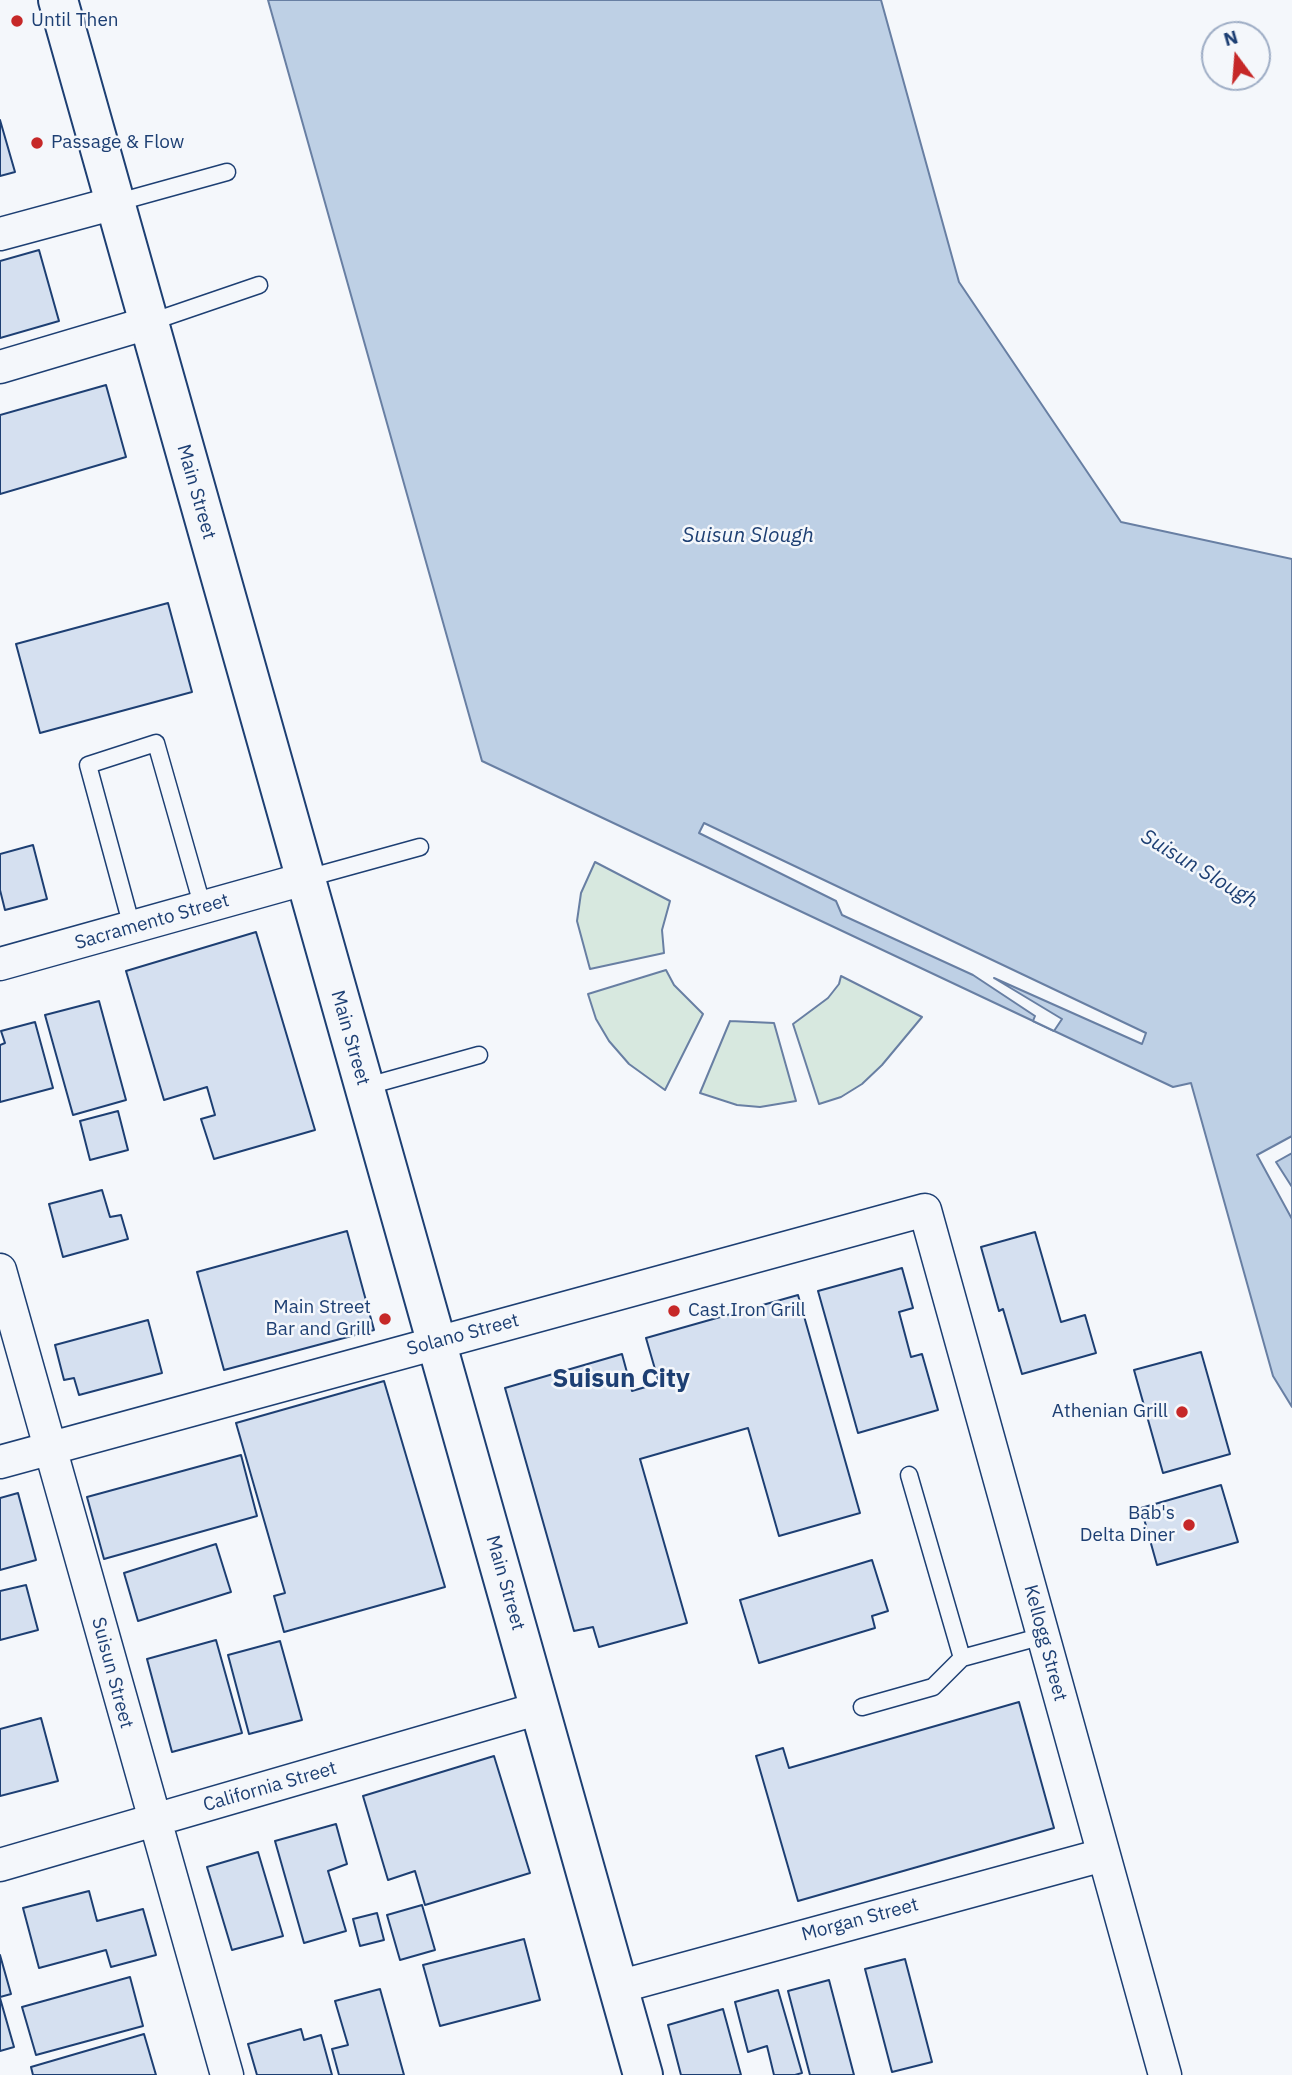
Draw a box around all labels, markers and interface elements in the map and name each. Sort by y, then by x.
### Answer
place label: Until Then [31,10,119,32]
marker: Until Then [9,13,25,29]
north arrow [1201,21,1271,91]
text: N [1221,24,1241,51]
place label: Passage & Flow [51,132,184,154]
marker: Passage & Flow [29,135,45,151]
street label: Main Street [172,442,220,542]
water label: Suisun Slough [682,523,814,549]
water label: Suisun Slough [1136,824,1262,914]
street label: Sacramento Street [72,889,232,955]
street label: Main Street [326,988,374,1088]
place label: Main Street Bar and Grill [265,1297,371,1341]
place label: Cast Iron Grill [688,1300,806,1322]
marker: Cast Iron Grill [666,1303,682,1319]
street label: Solano Street [404,1309,522,1361]
marker: Main Street Bar and Grill [377,1311,393,1327]
district label: Suisun City [552,1363,690,1395]
place label: Athenian Grill [1052,1401,1168,1423]
marker: Athenian Grill [1174,1404,1190,1420]
place label: Bab's Delta Diner [1080,1503,1175,1547]
marker: Bab's Delta Diner [1181,1517,1197,1533]
street label: Main Street [481,1533,529,1633]
street label: Kellogg Street [1019,1582,1071,1704]
street label: Suisun Street [86,1615,138,1731]
street label: California Street [201,1757,339,1817]
street label: Morgan Street [799,1893,921,1947]

